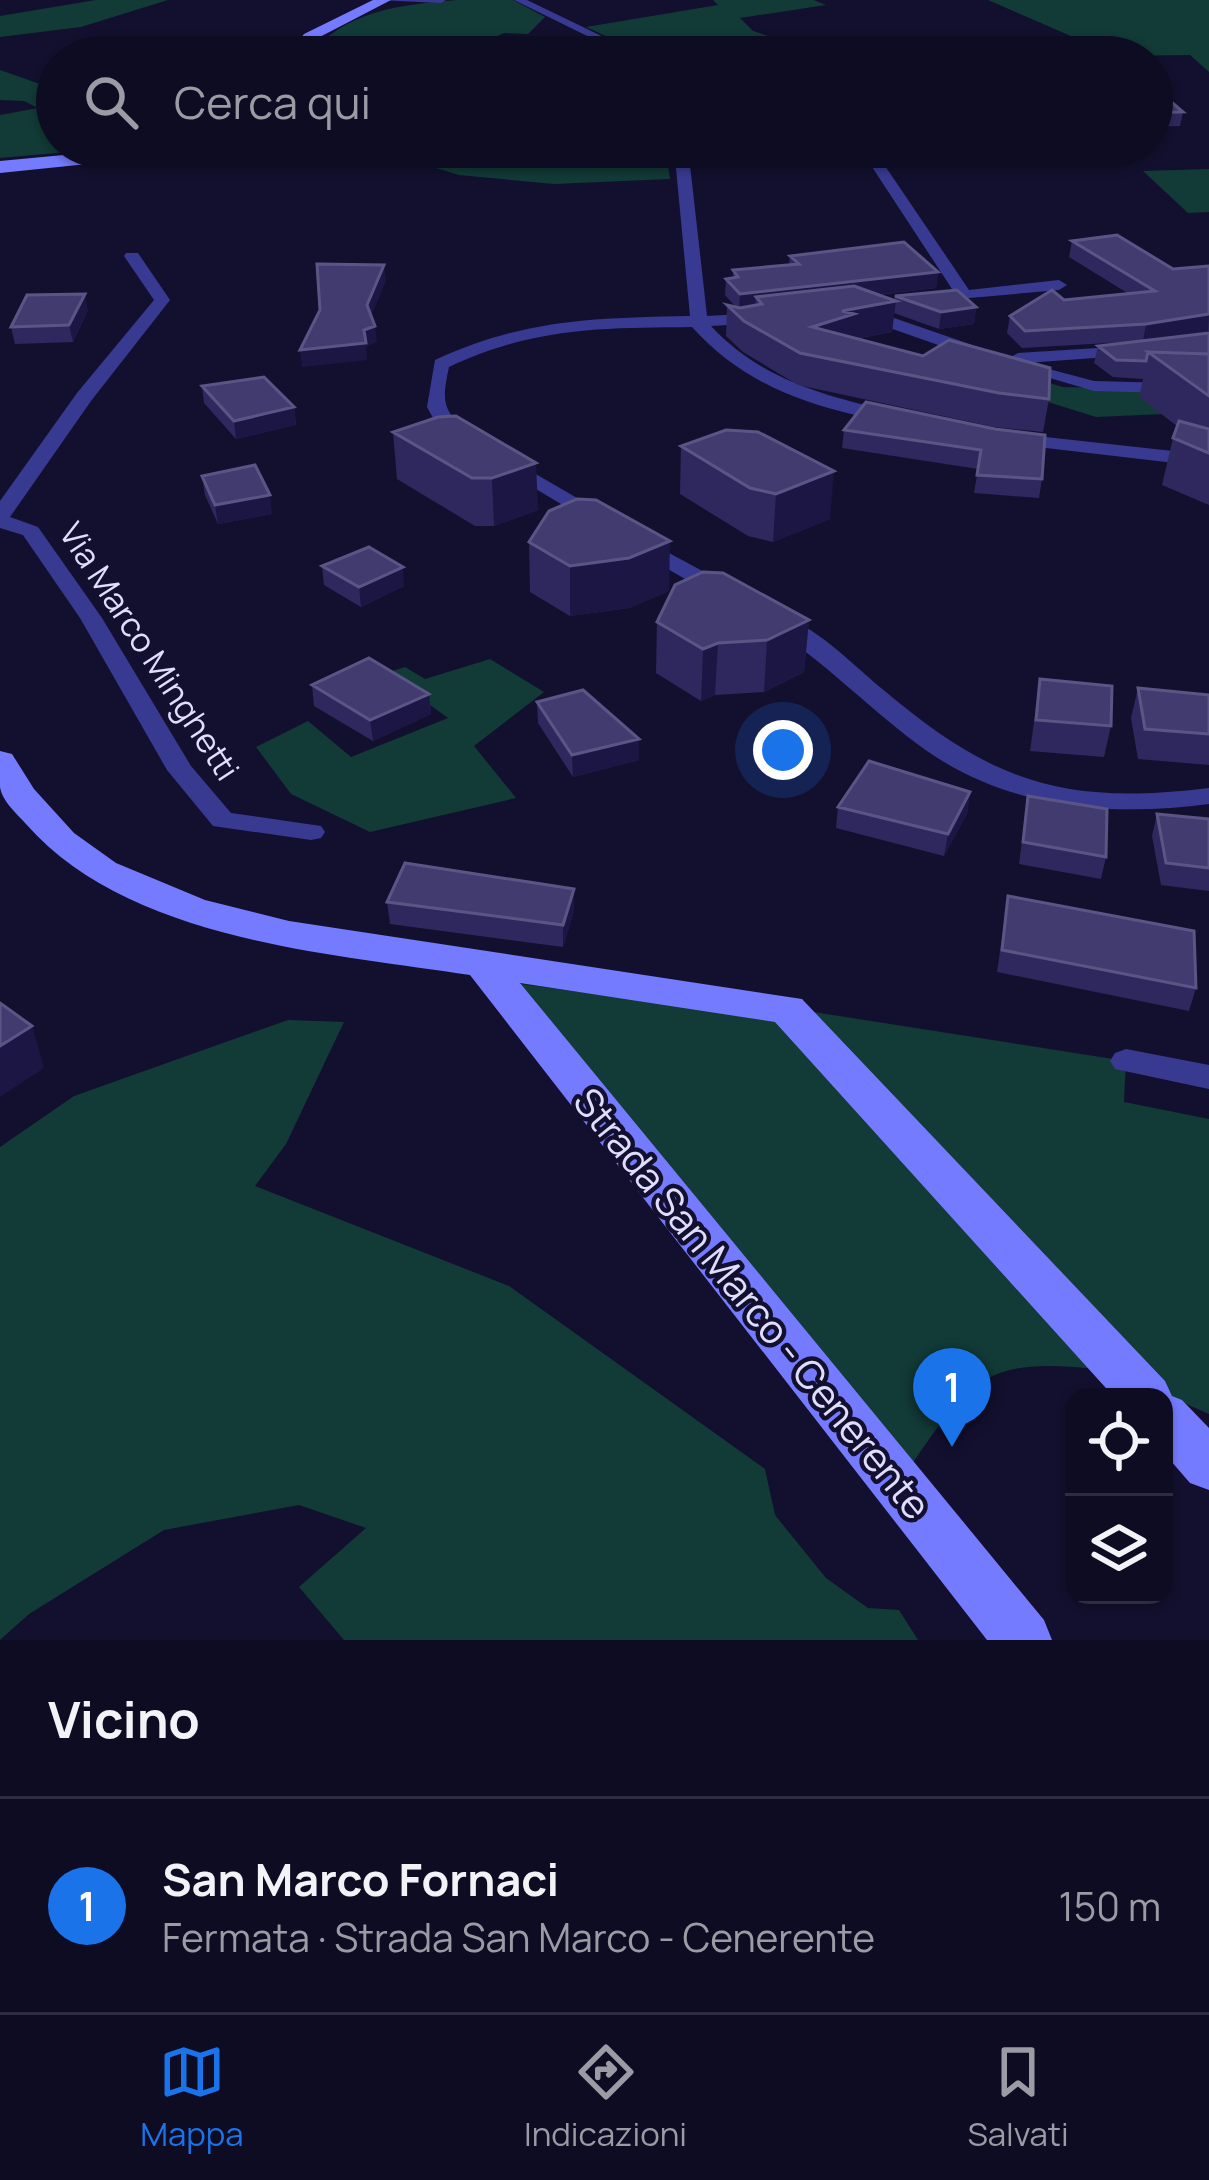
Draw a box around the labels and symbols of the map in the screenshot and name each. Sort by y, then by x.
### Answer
street label: Via Marco Minghetti [50,513,250,789]
your location [753,720,813,780]
street label: Strada San Marco - Cenerente [562,1076,944,1530]
pin: 1 [913,1348,991,1447]

